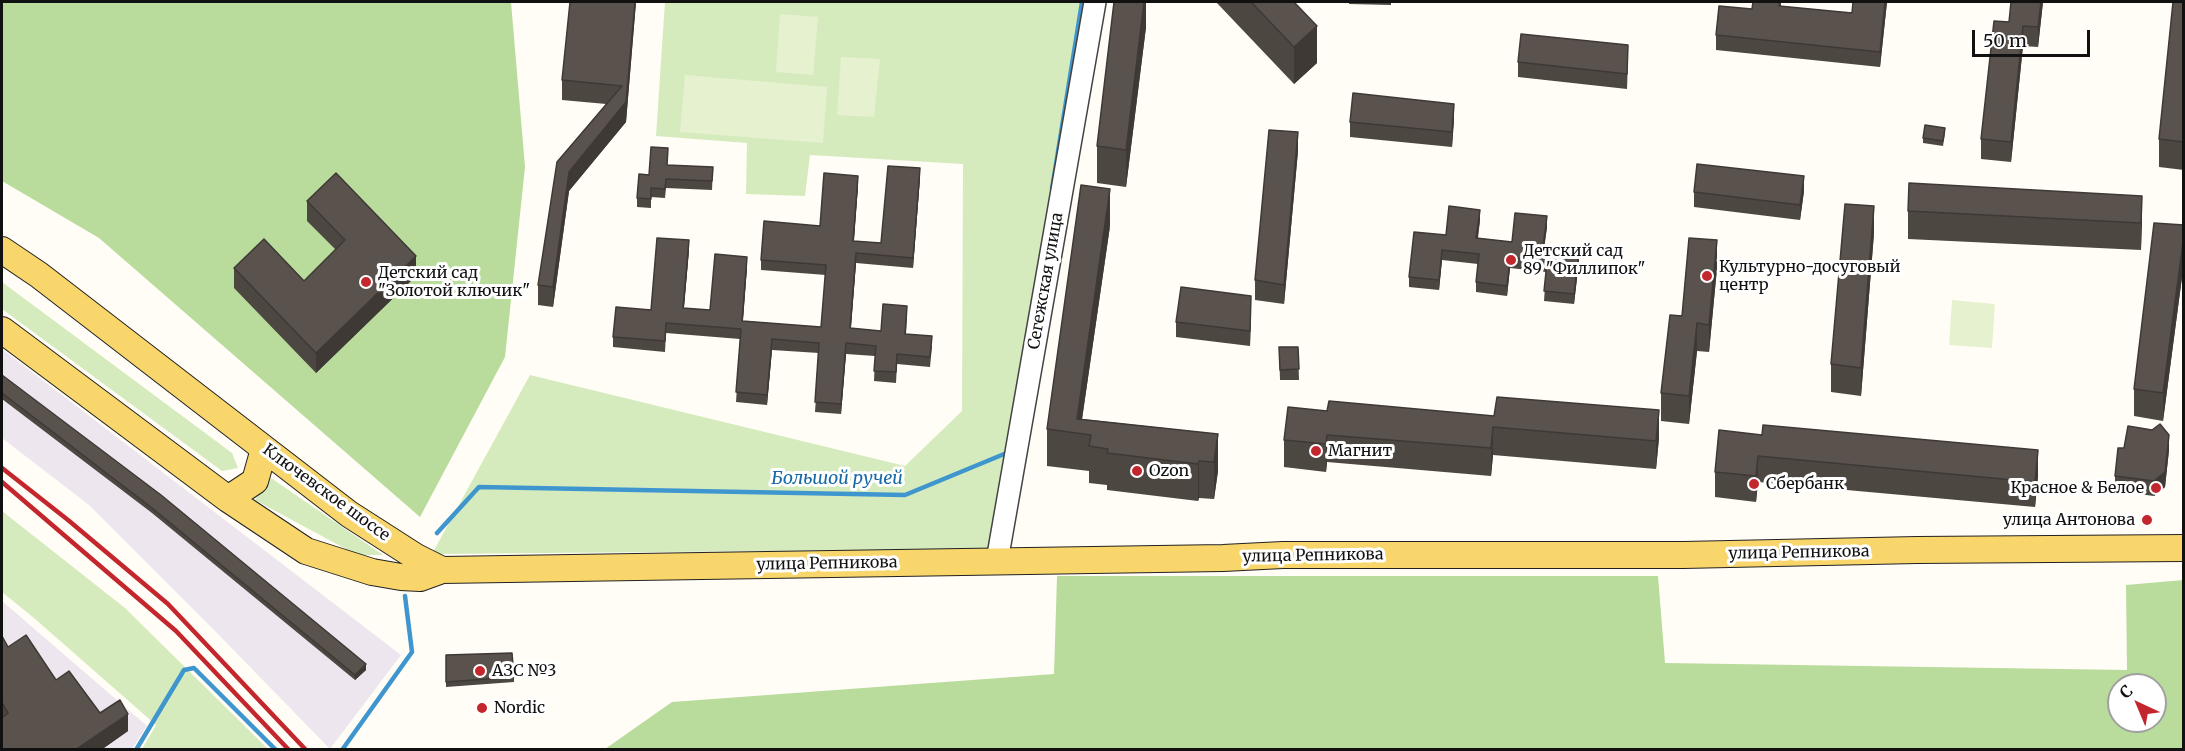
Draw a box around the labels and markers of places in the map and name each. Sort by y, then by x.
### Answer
place label: Детский сад 89 "Филлипок" [1523,241,1646,279]
marker: Детский сад 89 "Филлипок" [1504,253,1518,267]
place label: Культурно-досуговый центр [1719,257,1901,295]
place label: Детский сад "Золотой ключик" [378,263,530,301]
marker: Культурно-досуговый центр [1700,269,1714,283]
marker: Детский сад "Золотой ключик" [359,275,373,289]
place label: Магнит [1328,441,1392,461]
marker: Магнит [1309,444,1323,458]
place label: Ozon [1149,461,1189,481]
marker: Ozon [1130,464,1144,478]
place label: Сбербанк [1766,474,1844,494]
marker: Сбербанк [1747,477,1761,491]
place label: Красное & Белое [2010,478,2144,498]
marker: Красное & Белое [2149,481,2163,495]
place label: улица Антонова [2003,510,2135,530]
marker: улица Антонова [2140,513,2154,527]
place label: АЗС №3 [492,661,556,681]
marker: АЗС №3 [473,664,487,678]
place label: Nordic [494,698,545,718]
marker: Nordic [475,701,489,715]

